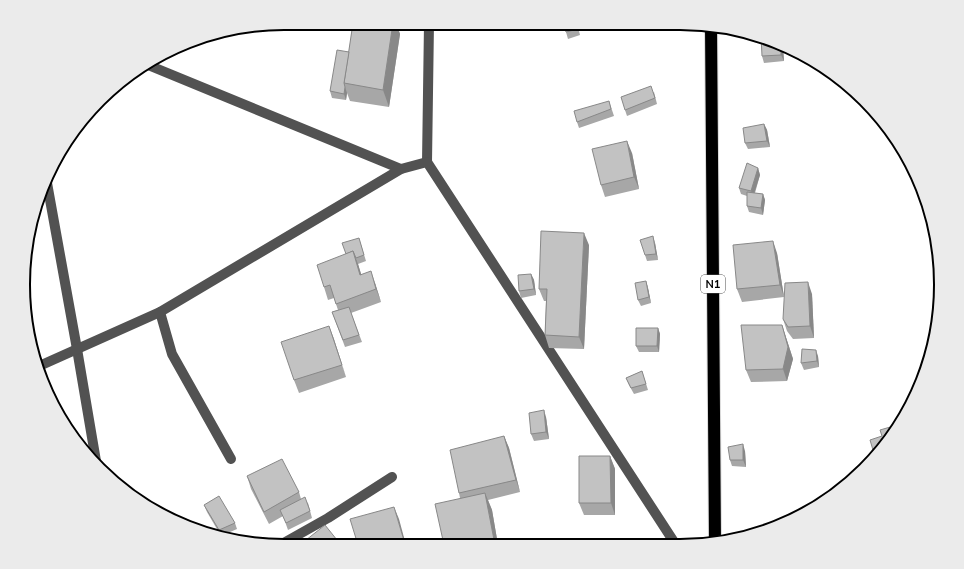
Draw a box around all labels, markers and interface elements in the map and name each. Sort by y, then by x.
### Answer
road number: N1 [701,275,725,293]

